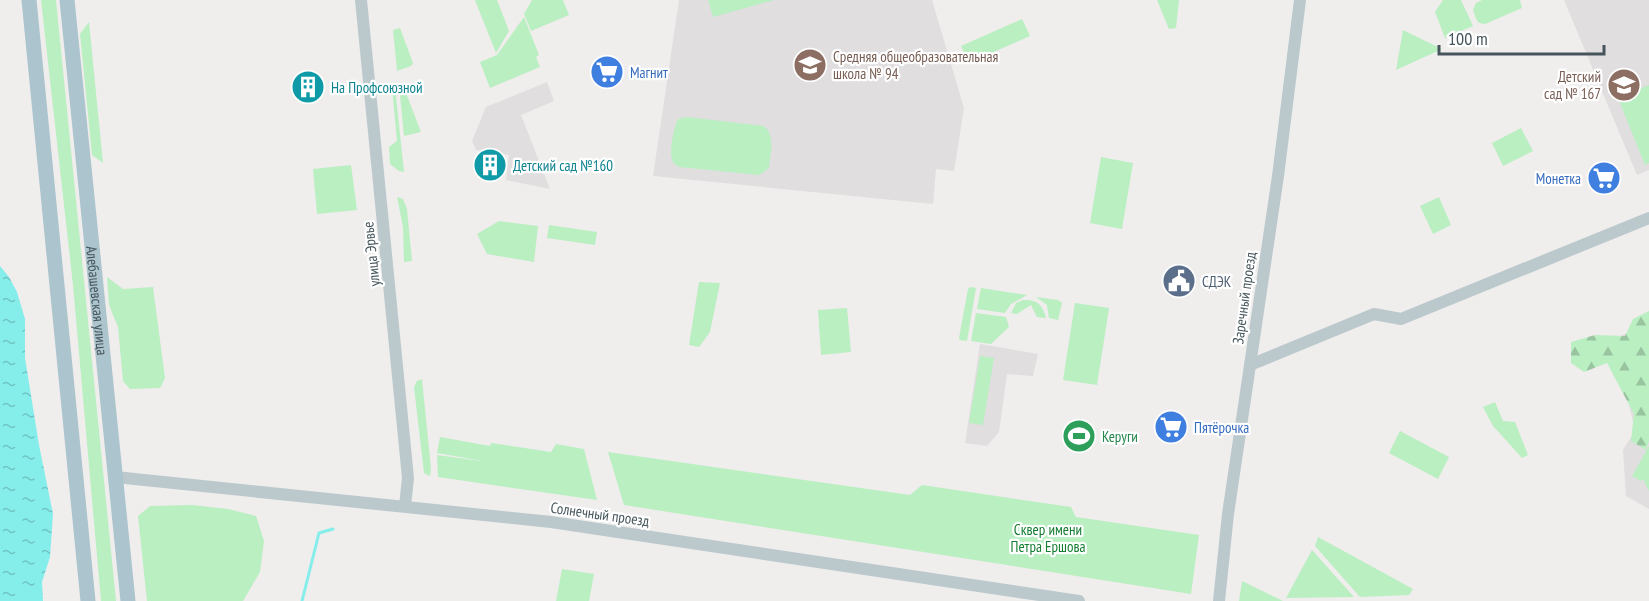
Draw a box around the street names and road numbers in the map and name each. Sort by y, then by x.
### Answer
street label: улица Эрвье [358,221,384,287]
street label: Алебашевская улица [82,245,112,356]
street label: Заречный проезд [1228,250,1260,345]
street label: Солнечный проезд [549,498,651,530]

